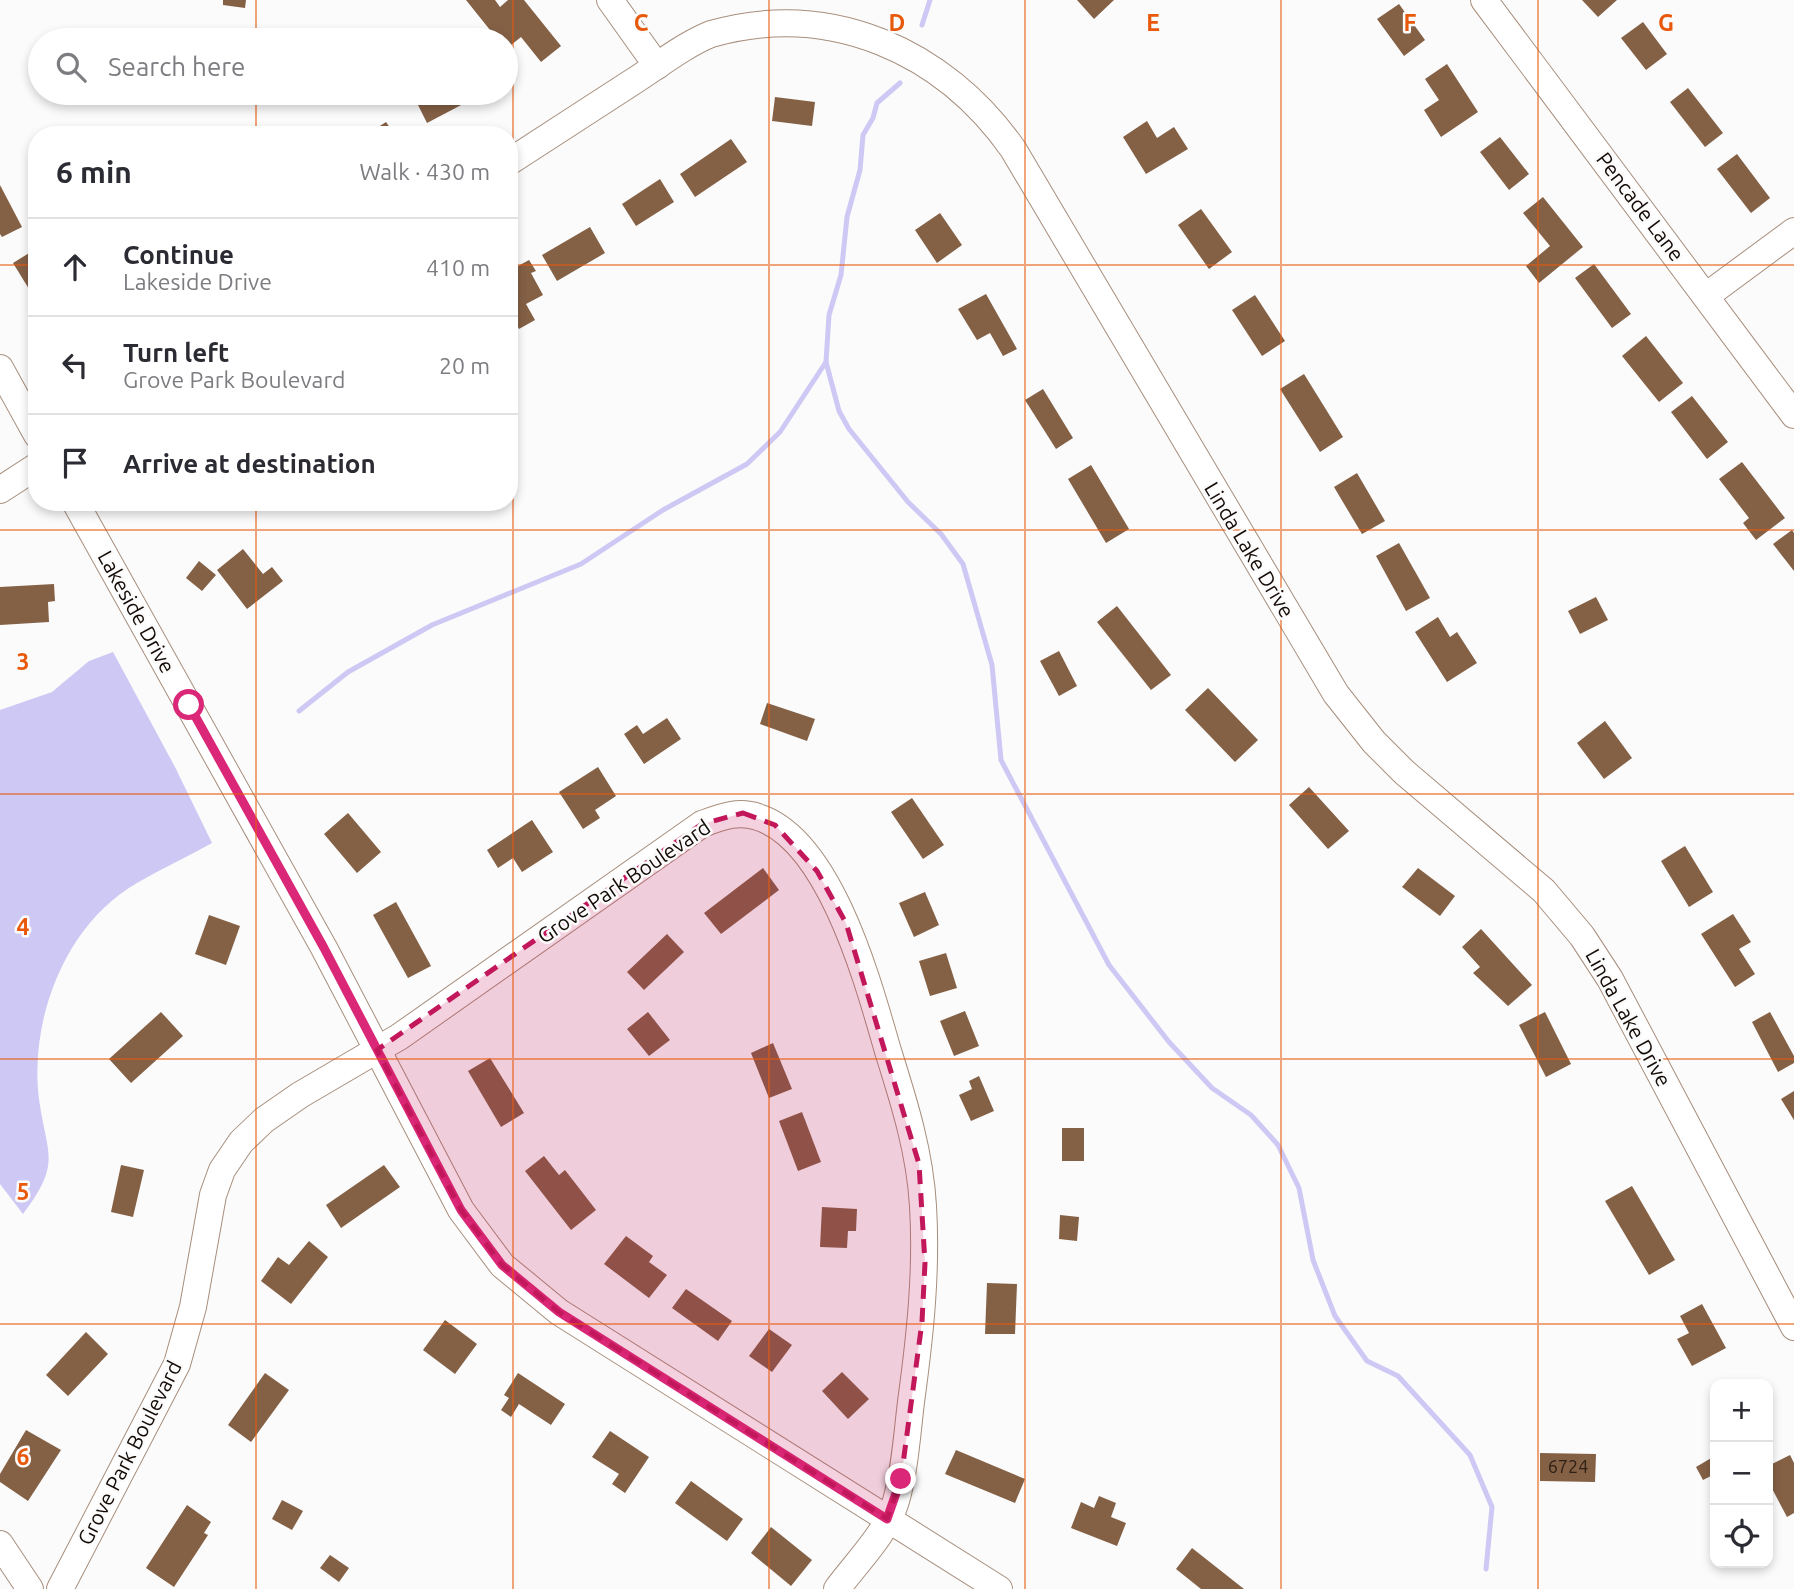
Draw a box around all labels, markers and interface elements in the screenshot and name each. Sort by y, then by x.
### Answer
text: C [634,10,649,35]
text: D [889,10,905,35]
text: E [1146,10,1160,35]
text: F [1404,10,1417,35]
text: G [1658,10,1674,35]
search box [28,28,518,105]
icon: search [52,48,90,86]
text: Search here [108,52,245,81]
street label: Pencade Lane [1592,147,1690,266]
text: 6 min [56,155,132,189]
text: Walk · 430 m [359,159,490,184]
text: Continue [123,240,234,269]
icon: ahead [56,248,94,286]
text: 410 m [426,255,490,280]
text: Lakeside Drive [123,269,272,294]
text: Turn left [123,338,229,367]
icon: left [56,346,94,384]
text: 20 m [439,353,490,378]
text: Grove Park Boulevard [123,367,346,392]
icon: arrive [56,444,94,482]
text: Arrive at destination [123,449,376,478]
street label: Linda Lake Drive [1200,478,1300,621]
street label: Lakeside Drive [93,546,180,677]
text: 3 [17,649,29,674]
route start [173,689,204,720]
street label: Grove Park Boulevard [532,814,714,948]
text: 4 [17,914,30,939]
street label: Linda Lake Drive [1581,945,1677,1090]
text: 5 [17,1179,29,1204]
street label: Grove Park Boulevard [72,1357,186,1549]
map controls [1710,1379,1773,1568]
button: + [1710,1379,1773,1442]
button: − [1710,1442,1773,1505]
text: 6 [17,1444,30,1469]
house number: 6724 [1548,1456,1588,1476]
route end [885,1463,916,1494]
button: locate [1710,1505,1773,1568]

